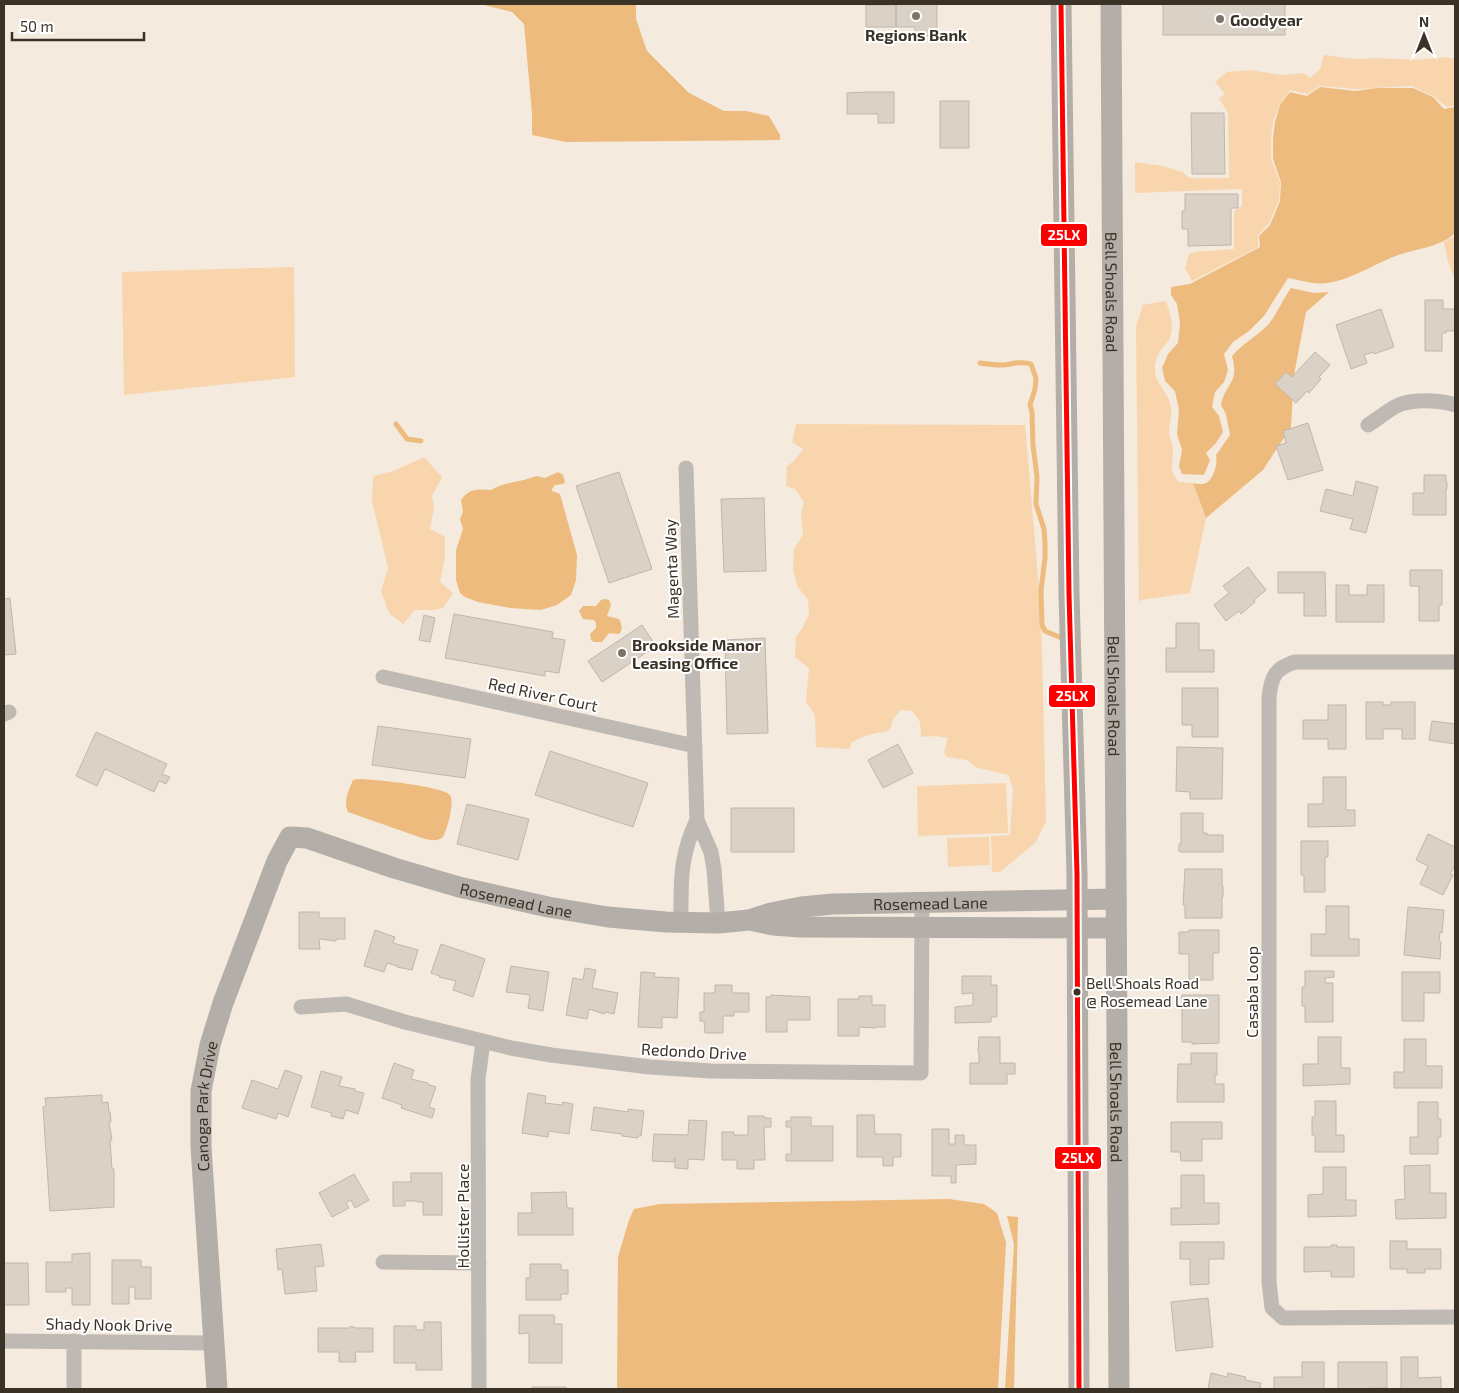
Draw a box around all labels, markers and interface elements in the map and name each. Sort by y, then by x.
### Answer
scale bar [12,10,145,42]
marker: Regions Bank [910,10,922,22]
place label: Goodyear [1230,10,1303,30]
north arrow [1399,10,1449,60]
marker: Goodyear [1214,13,1226,25]
text: N [1419,13,1429,30]
text: 50 m [20,17,54,35]
place label: Regions Bank [865,25,967,44]
line badge: 25LX [1040,223,1088,247]
text: 25LX [1048,226,1080,243]
street label: Bell Shoals Road [1103,232,1123,352]
street label: Magenta Way [660,518,682,619]
place label: Brookside Manor Leasing Office [632,635,762,672]
street label: Bell Shoals Road [1105,636,1125,756]
marker: Brookside Manor Leasing Office [616,647,628,659]
street label: Red River Court [487,673,599,715]
line badge: 25LX [1048,684,1096,708]
text: 25LX [1056,687,1088,704]
street label: Rosemead Lane [458,878,574,920]
street label: Rosemead Lane [873,892,988,913]
street label: Casaba Loop [1242,946,1261,1038]
place label: Bell Shoals Road @ Rosemead Lane [1086,974,1208,1010]
marker: Bell Shoals Road @ Rosemead Lane [1072,987,1082,997]
street label: Canoga Park Drive [191,1038,220,1172]
street label: Redondo Drive [641,1039,747,1063]
street label: Bell Shoals Road [1107,1042,1127,1162]
line badge: 25LX [1054,1146,1102,1170]
text: 25LX [1062,1149,1094,1166]
street label: Hollister Place [453,1164,472,1268]
street label: Shady Nook Drive [45,1313,173,1335]

